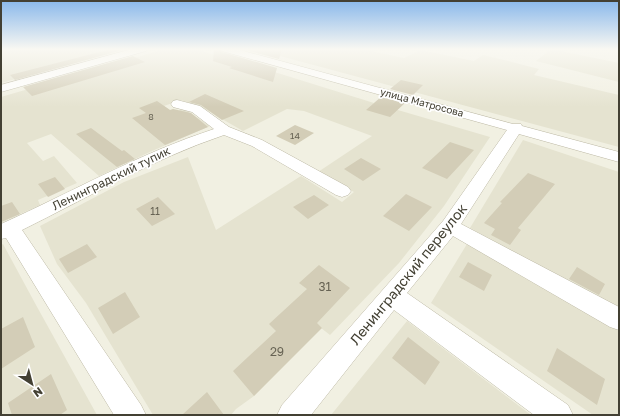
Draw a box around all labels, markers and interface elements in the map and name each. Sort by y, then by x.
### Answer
street label: улица Матросова [379,85,465,119]
house number: 8 [148,111,154,122]
house number: 14 [290,130,300,141]
street label: Ленинградский тупик [49,143,173,213]
street label: Ленинградский переулок [346,200,470,348]
house number: 11 [150,205,160,217]
house number: 31 [319,279,332,294]
house number: 29 [270,344,284,359]
north arrow [12,364,52,404]
text: N [31,385,45,400]

